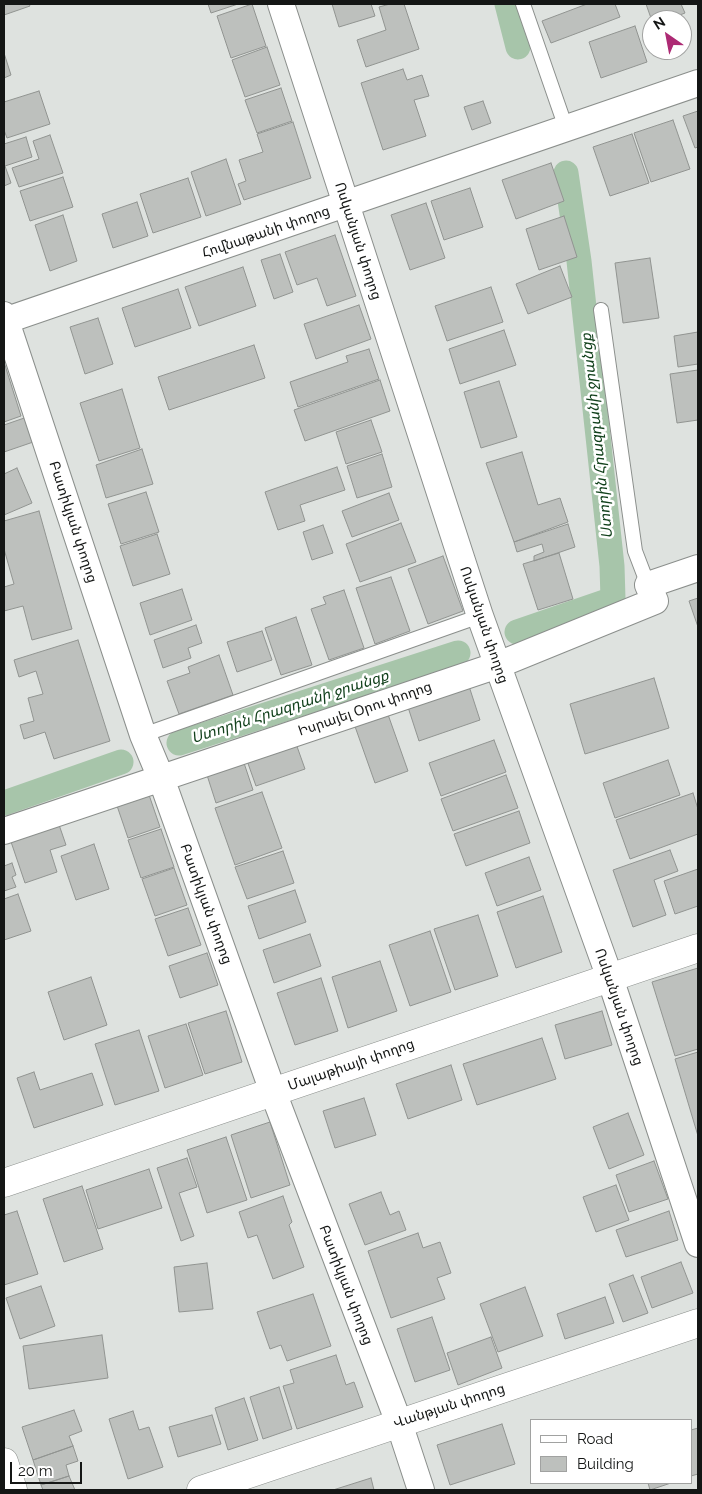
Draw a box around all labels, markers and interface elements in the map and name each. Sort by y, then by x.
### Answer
north arrow [642,10,692,60]
text: N [651,14,668,33]
street label: Ոսկանյան փողոց [331,180,385,302]
street label: Հովնաթանի փողոց [200,202,332,262]
water label: Ստորին Հրազդանի ջրանցք [577,332,617,540]
street label: Բատիկյան փողոց [45,459,101,585]
street label: Ոսկանյան փողոց [456,564,512,686]
water label: Ստորին Հրազդանի ջրանցք [189,667,391,747]
street label: Իսրայել Օրու փողոց [296,678,434,740]
street label: Բատիկյան փողոց [176,841,236,967]
street label: Ոսկանյան փողոց [591,946,647,1068]
street label: Մալաթիայի փողոց [286,1035,416,1095]
street label: Բատիկյան փողոց [315,1223,377,1347]
street label: Վանթյան փողոց [391,1380,507,1432]
legend [530,1419,692,1484]
text: Road [577,1430,613,1448]
scale bar [12,1452,85,1484]
text: Building [577,1455,634,1473]
text: 20 m [18,1462,53,1480]

